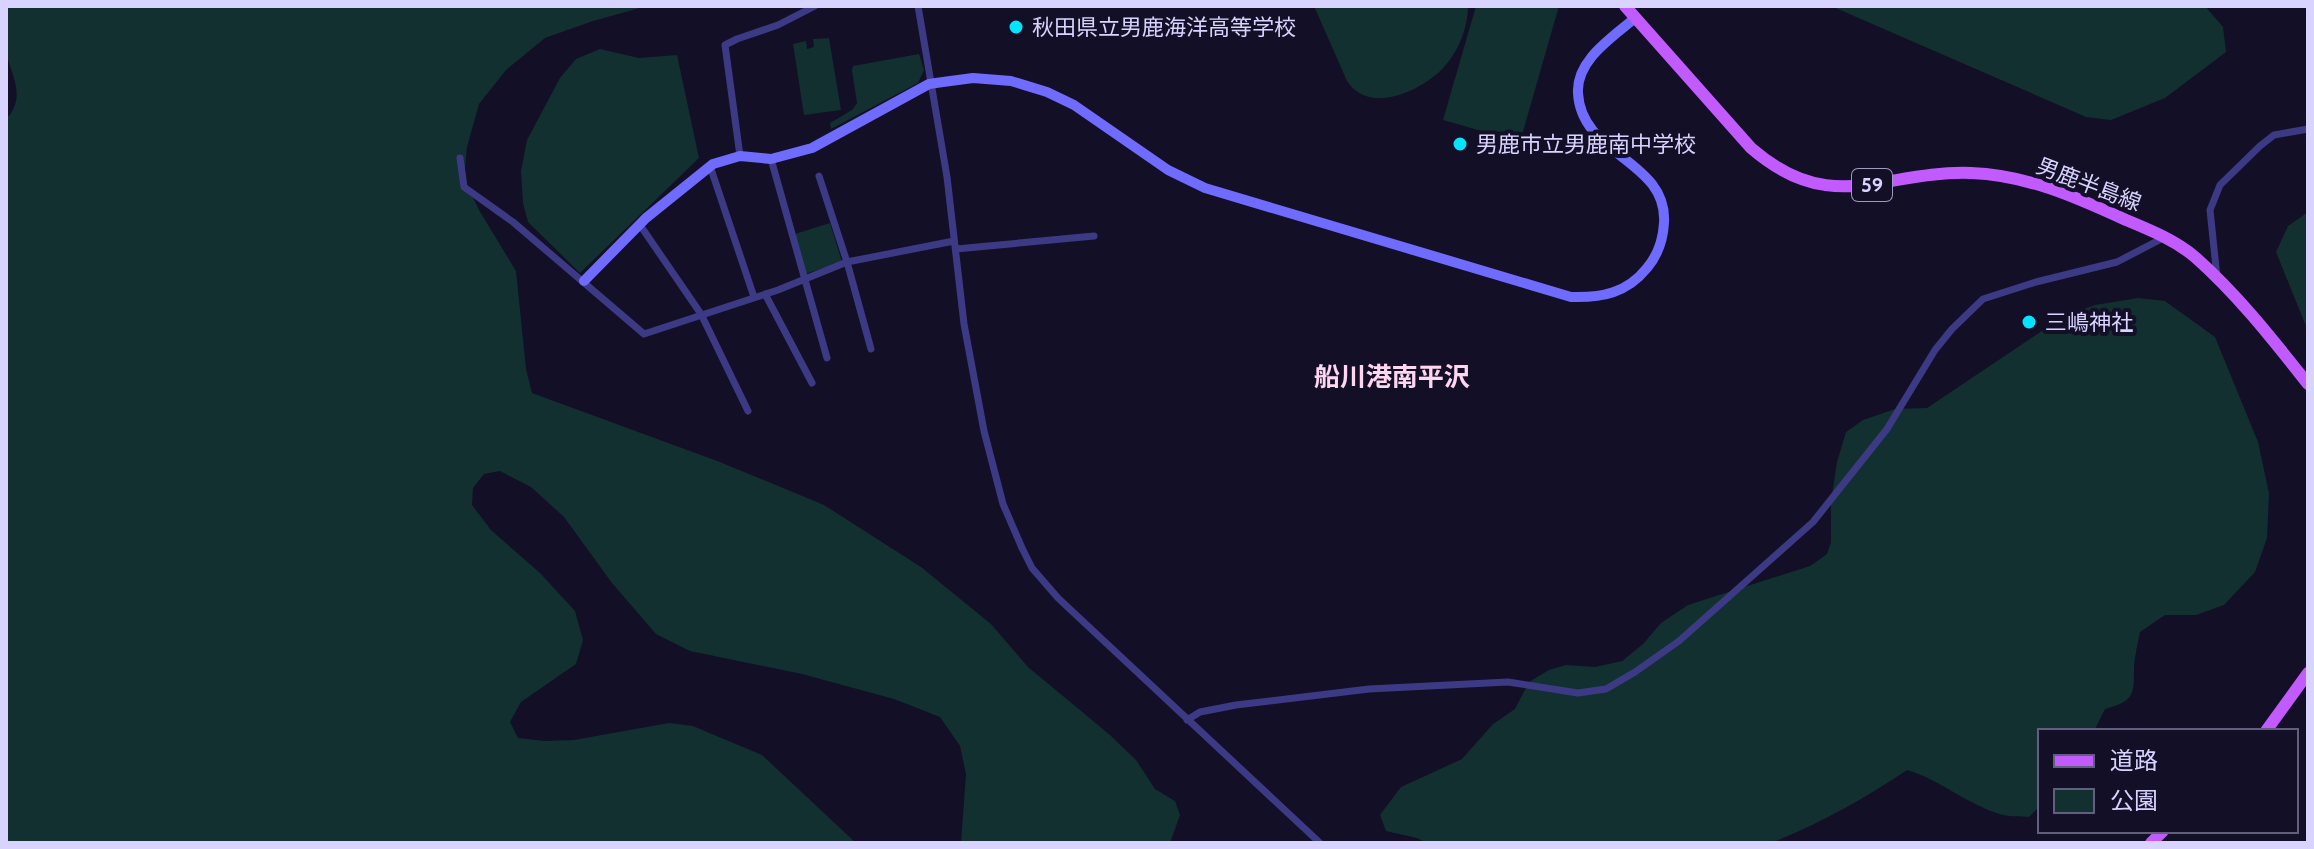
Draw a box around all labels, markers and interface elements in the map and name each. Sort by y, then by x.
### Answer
place label: 秋田県立男鹿海洋高等学校 [1032,14,1296,41]
marker: 秋田県立男鹿海洋高等学校 [1007,18,1025,36]
place label: 男鹿市立男鹿南中学校 [1476,131,1696,158]
marker: 男鹿市立男鹿南中学校 [1451,135,1469,153]
street label: 男鹿半島線 [2033,152,2145,217]
road number: 59 [1852,169,1892,201]
place label: 三嶋神社 [2045,309,2133,336]
marker: 三嶋神社 [2020,313,2038,331]
district label: 船川港南平沢 [1314,361,1470,393]
legend [2038,729,2298,833]
text: 道路 [2110,746,2158,775]
text: 公園 [2110,786,2158,815]

